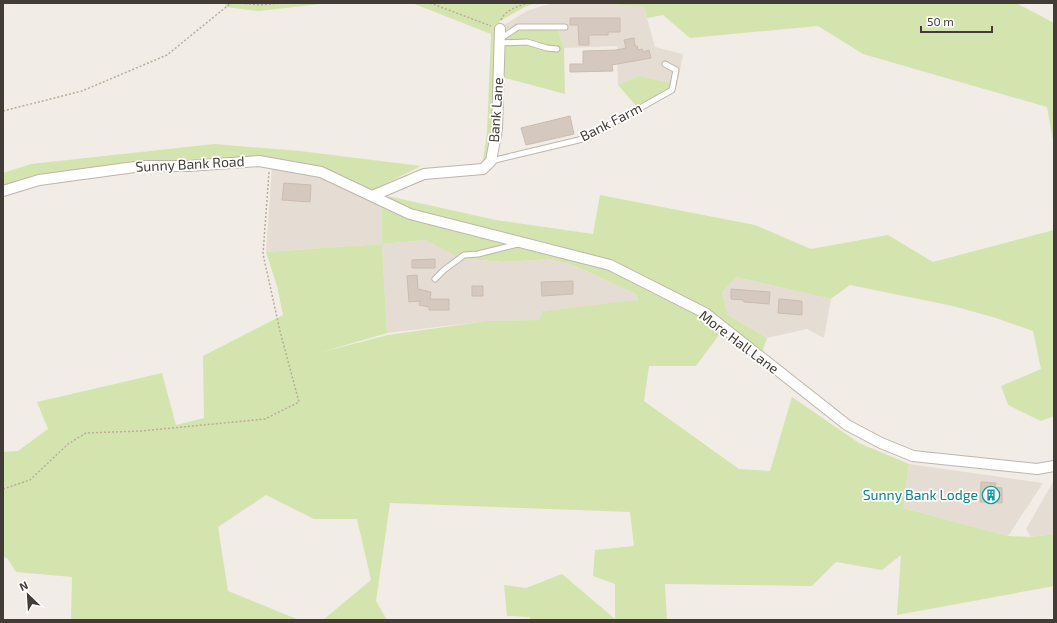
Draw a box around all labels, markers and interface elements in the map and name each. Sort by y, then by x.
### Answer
scale bar [921,8,992,34]
text: 50 m [927,14,954,28]
street label: Bank Lane [485,77,506,143]
street label: Bank Farm [577,99,645,144]
street label: Sunny Bank Road [135,152,245,175]
street label: More Hall Lane [696,306,782,377]
building icon: Sunny Bank Lodge [981,485,1001,505]
place label: Sunny Bank Lodge [863,486,978,503]
north arrow [8,575,48,615]
text: N [17,578,30,593]

